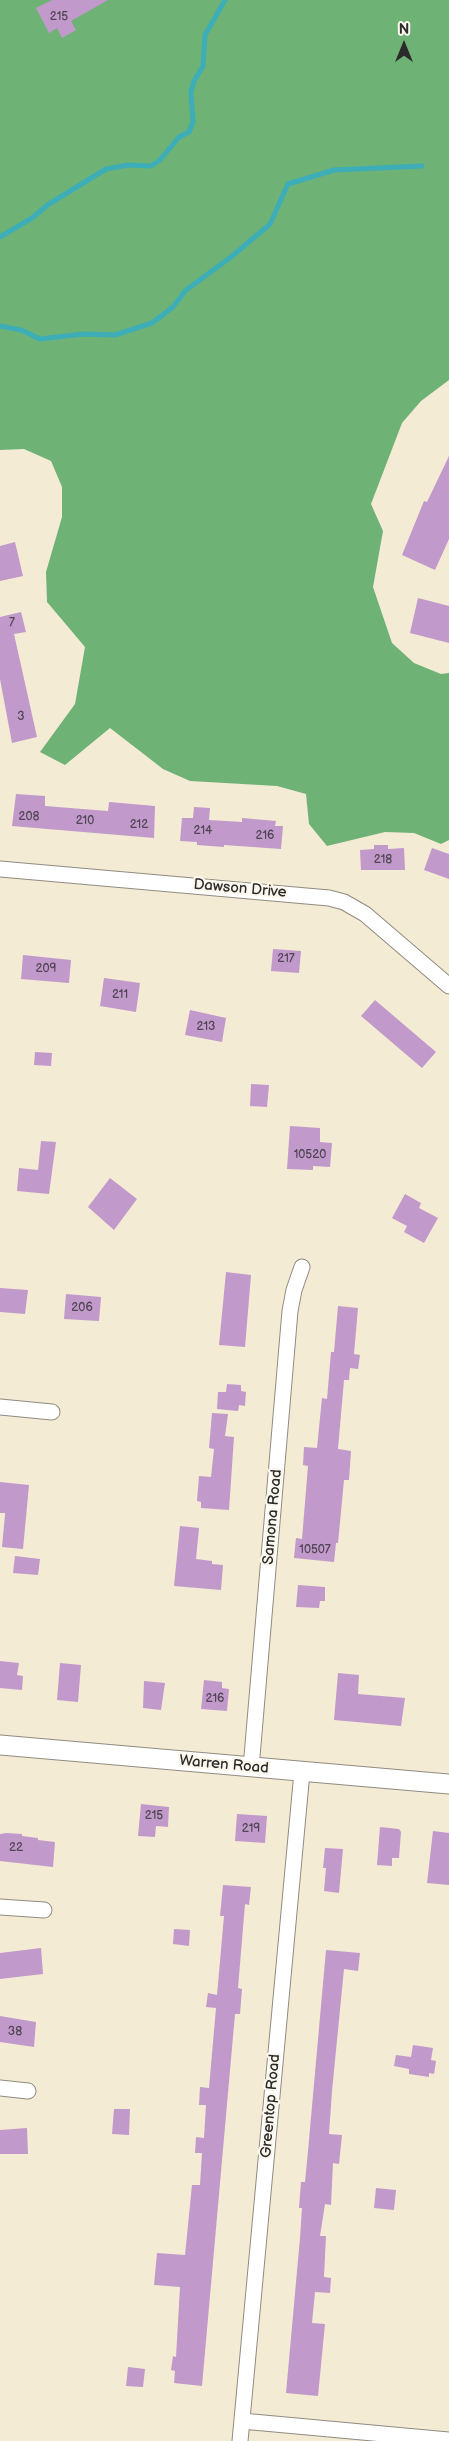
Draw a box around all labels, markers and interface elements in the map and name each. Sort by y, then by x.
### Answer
house number: 215 [50,10,68,24]
north arrow [379,20,429,70]
text: N [399,21,409,38]
house number: 7 [9,616,15,630]
house number: 3 [17,710,25,724]
house number: 208 [18,810,40,824]
house number: 210 [76,814,94,828]
house number: 212 [130,818,148,832]
house number: 214 [194,824,212,838]
house number: 216 [256,829,274,843]
house number: 218 [374,853,392,867]
street label: Dawson Drive [193,876,287,902]
house number: 217 [277,952,295,966]
house number: 209 [35,962,57,976]
house number: 211 [112,988,128,1002]
house number: 213 [197,1020,215,1034]
house number: 10520 [294,1148,326,1162]
house number: 206 [71,1301,93,1315]
street label: Samona Road [260,1469,286,1565]
house number: 10507 [299,1543,331,1557]
house number: 216 [206,1692,224,1706]
street label: Warren Road [179,1752,269,1778]
house number: 215 [145,1809,163,1823]
house number: 219 [242,1822,260,1836]
house number: 22 [9,1841,23,1855]
house number: 38 [8,2025,22,2039]
street label: Greentop Road [257,2053,285,2159]

